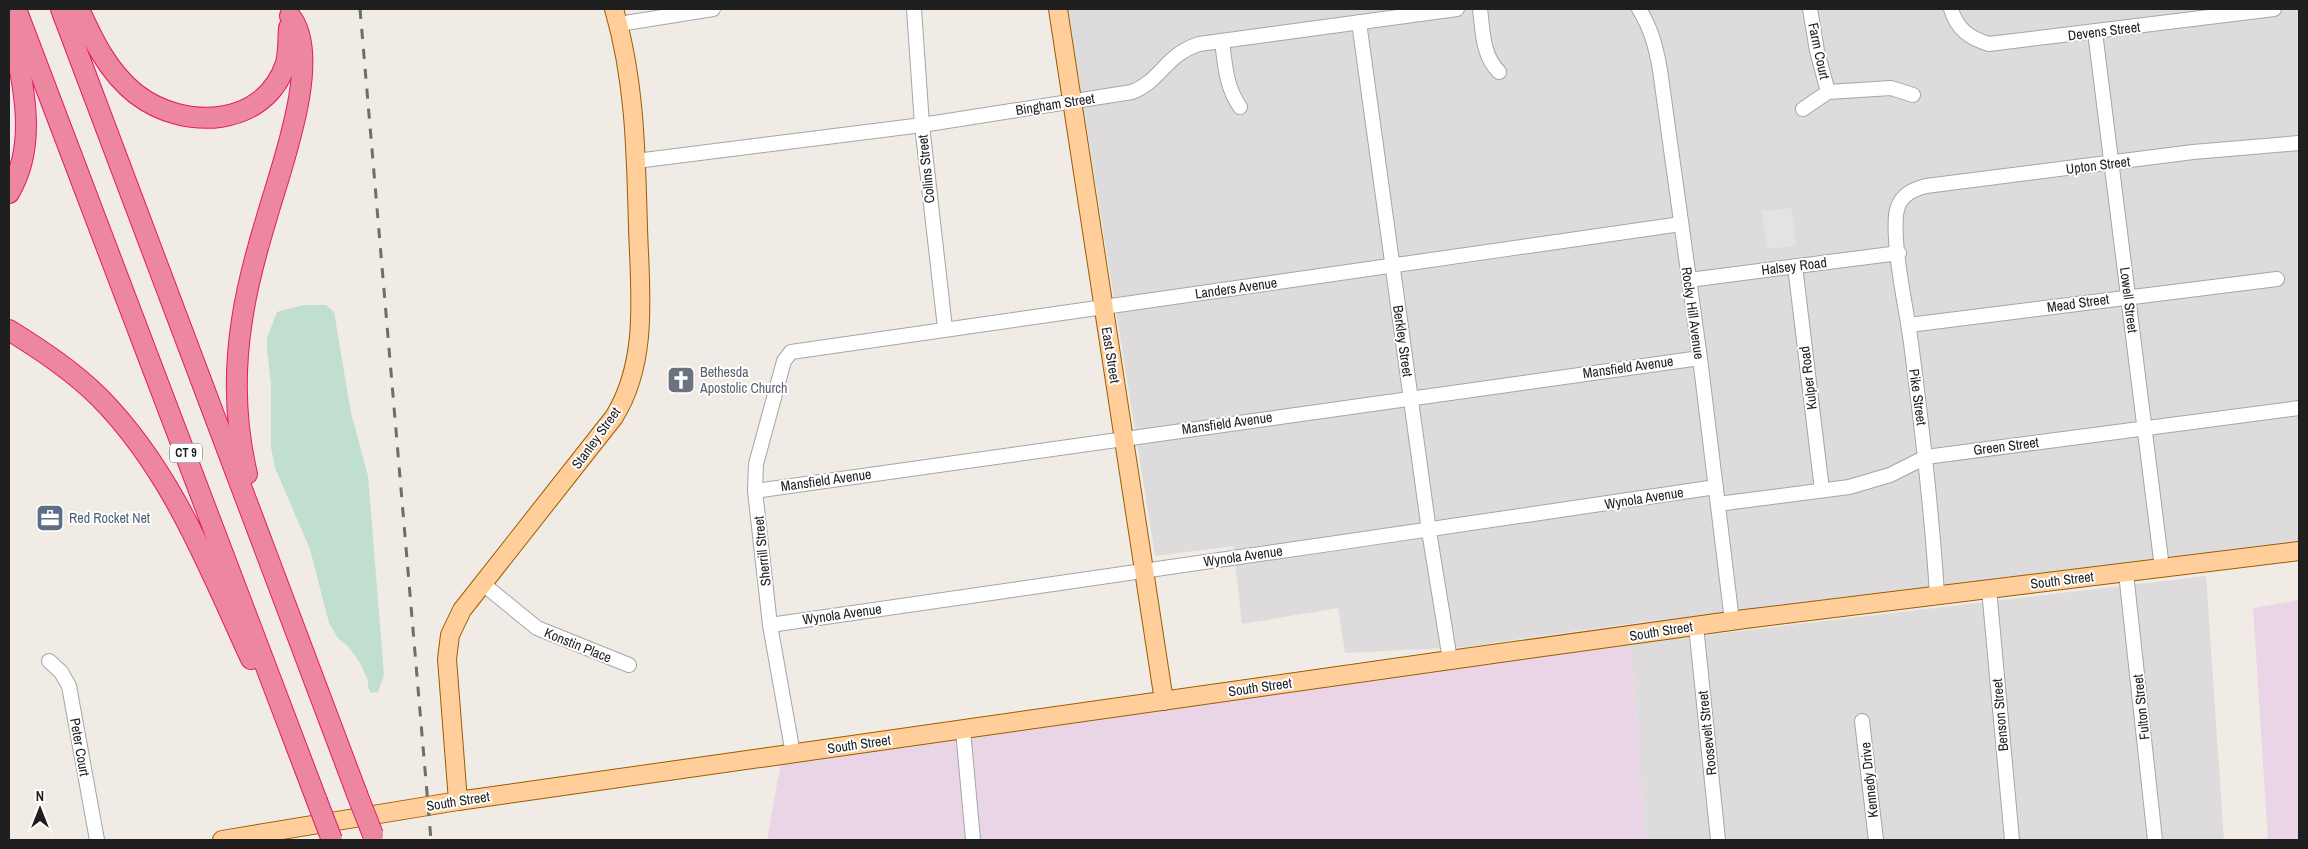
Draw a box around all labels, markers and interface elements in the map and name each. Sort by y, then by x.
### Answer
street label: Devens Street [2067,18,2141,44]
street label: Farm Court [1804,21,1834,81]
street label: Bingham Street [1014,89,1096,119]
street label: Collins Street [913,134,939,204]
street label: Upton Street [2065,152,2131,178]
street label: Halsey Road [1760,253,1828,279]
street label: Rocky Hill Avenue [1678,266,1708,360]
street label: Lowell Street [2116,266,2142,334]
street label: Landers Avenue [1194,273,1278,303]
street label: Mead Street [2046,290,2110,316]
street label: Berkley Street [1389,304,1417,378]
street label: East Street [1098,326,1124,384]
street label: Kulper Road [1795,345,1821,411]
street label: Mansfield Avenue [1582,352,1674,382]
place label: Bethesda Apostolic Church [699,363,787,397]
church icon: Bethesda Apostolic Church [666,365,696,395]
street label: Pike Street [1905,368,1931,426]
street label: Stanley Street [568,404,624,472]
street label: Mansfield Avenue [1181,408,1273,438]
street label: Green Street [1972,433,2040,459]
road number: CT 9 [170,443,202,462]
street label: Mansfield Avenue [780,465,872,495]
street label: Wynola Avenue [1603,483,1685,513]
office icon: Red Rocket Net [35,503,65,533]
place label: Red Rocket Net [69,509,150,527]
street label: Sherrill Street [749,515,775,587]
street label: Wynola Avenue [1202,542,1284,570]
street label: South Street [2029,567,2095,593]
street label: Wynola Avenue [801,600,883,628]
street label: South Street [1628,617,1694,645]
street label: Konstin Place [542,623,614,667]
street label: Fulton Street [2129,673,2153,741]
street label: South Street [1227,674,1293,700]
street label: Benson Street [1988,678,2012,752]
street label: Roosevelt Street [1694,690,1720,776]
street label: Peter Court [66,717,94,777]
street label: South Street [826,731,892,757]
street label: Kennedy Drive [1856,741,1882,819]
north arrow [15,784,65,834]
text: N [36,787,44,805]
street label: South Street [425,787,491,815]

